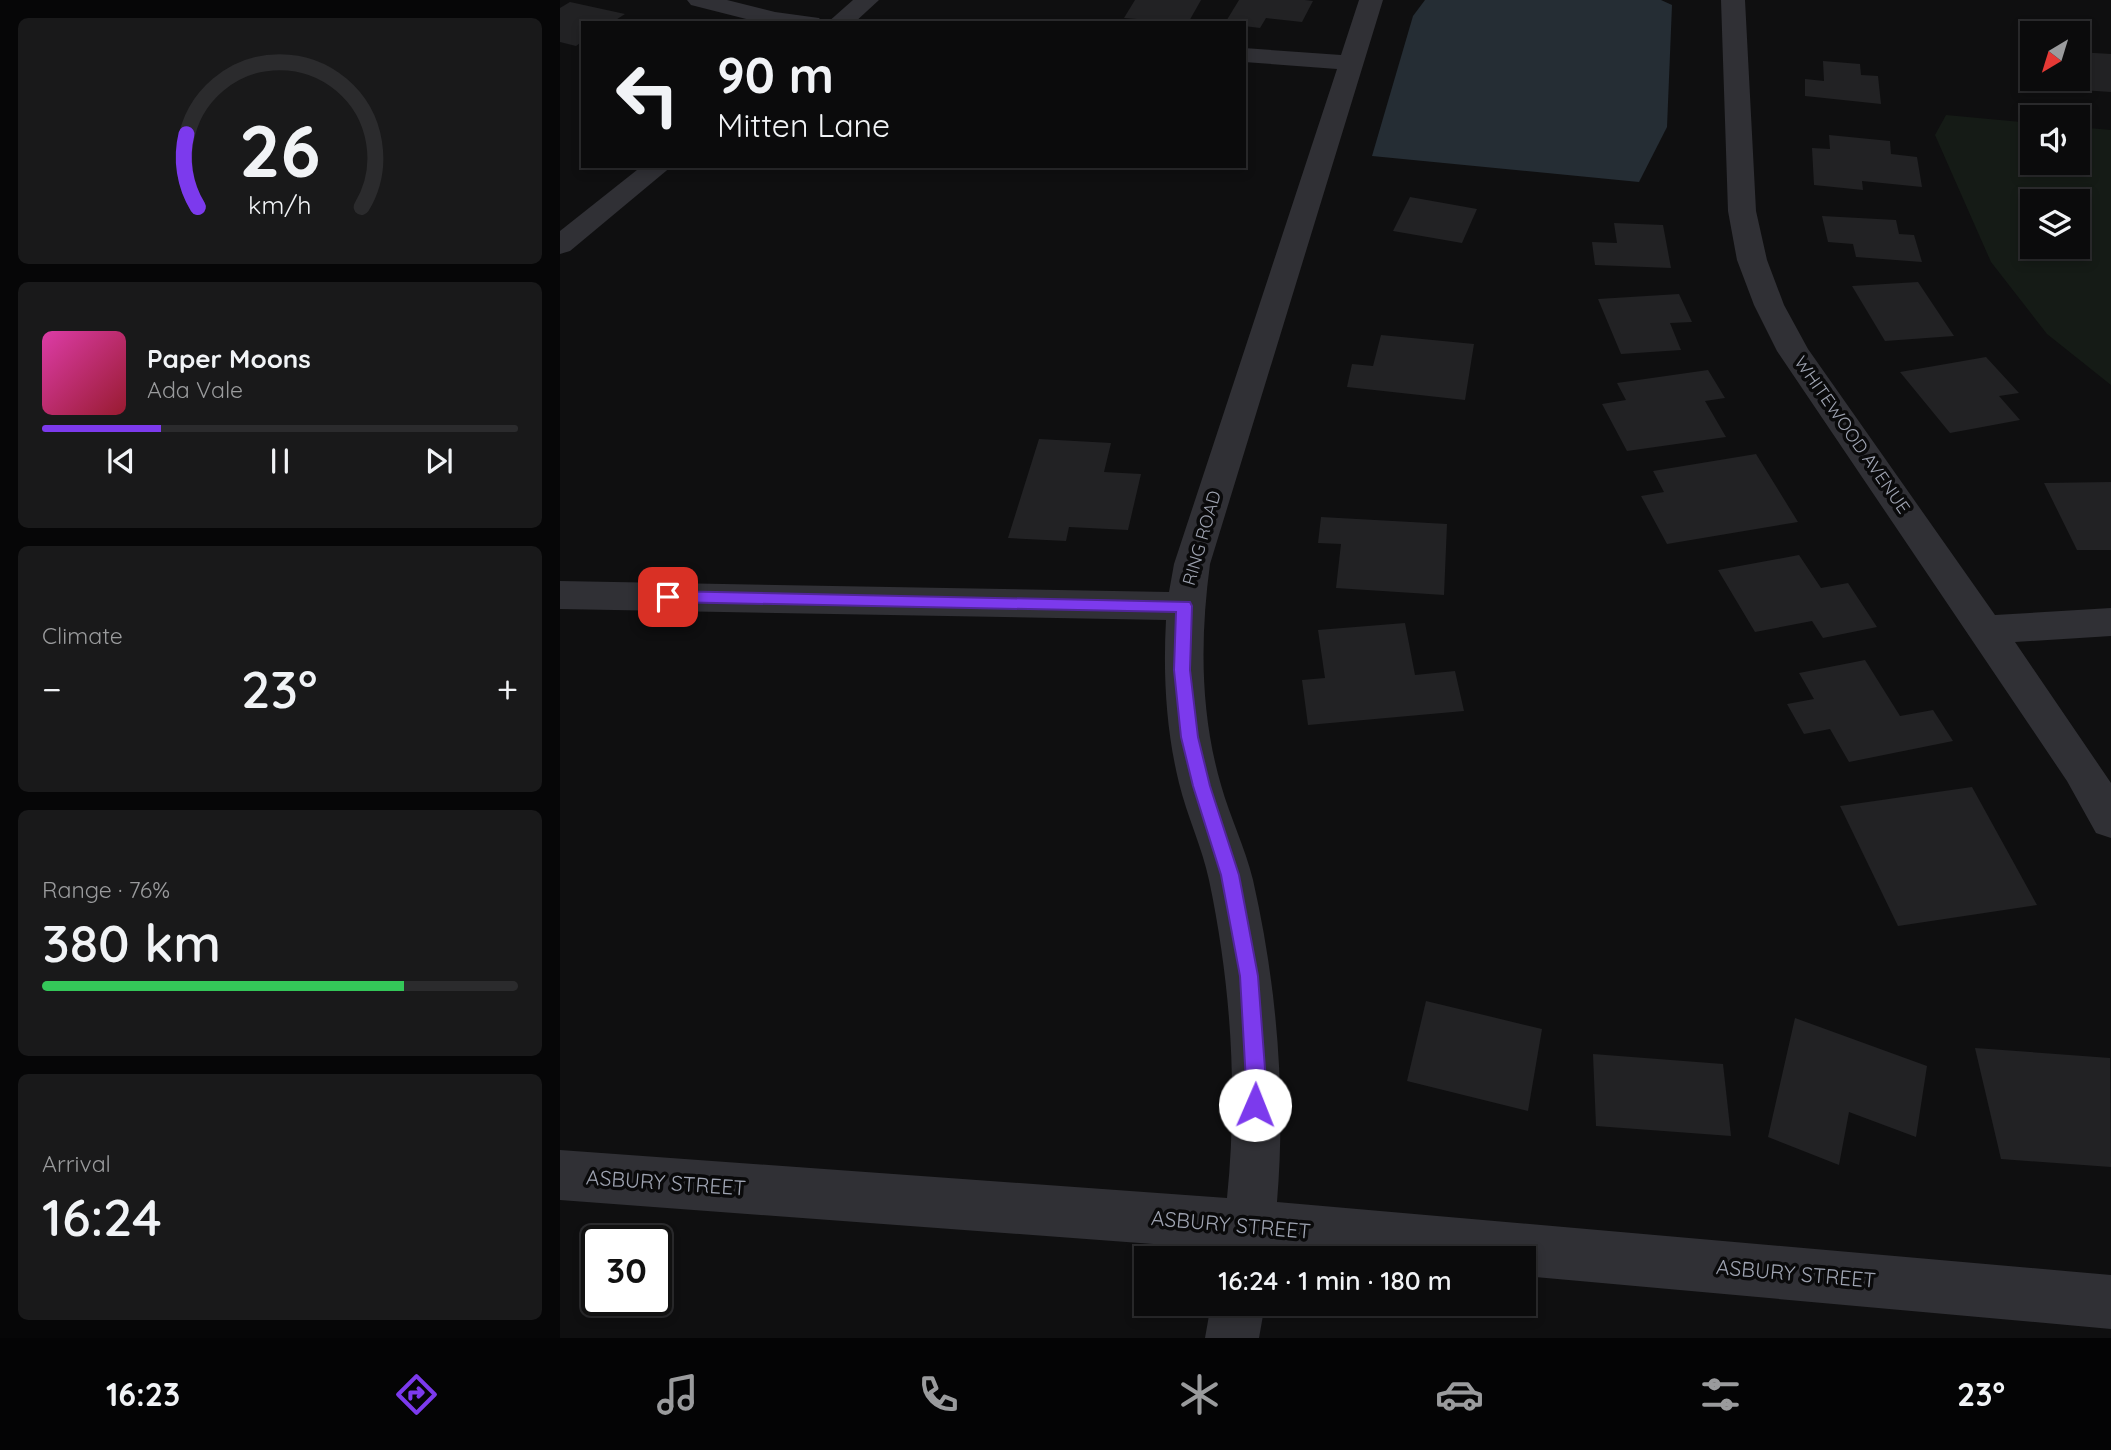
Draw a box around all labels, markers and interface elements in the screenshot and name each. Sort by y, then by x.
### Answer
north arrow [2020,21,2090,91]
map controls [2020,21,2090,259]
text: 90 m [717,44,834,105]
icon: left [602,49,693,140]
text: 26 [239,104,321,195]
text: Mitten Lane [717,105,890,145]
button: sound [2020,105,2090,175]
text: km/h [248,189,312,220]
button: layers [2020,189,2090,259]
text: Paper Moons [147,342,311,375]
street label: WHITEWOOD AVENUE [1789,352,1915,518]
text: Ada Vale [147,375,243,404]
icon: previous [102,442,140,480]
icon: pause [261,442,299,480]
icon: next [420,442,458,480]
street label: RING ROAD [1177,488,1226,588]
pin [638,567,698,627]
icon: arrive [649,578,687,616]
text: Climate [42,621,123,650]
text: 23° [241,656,317,721]
text: − [42,665,62,713]
text: + [497,665,518,713]
text: Range · 76% [42,875,170,904]
text: 380 km [42,910,221,975]
position arrow [1218,1068,1292,1142]
text: Arrival [42,1149,111,1178]
street label: ASBURY STREET [585,1163,747,1201]
text: 16:24 [42,1184,162,1249]
street label: ASBURY STREET [1150,1204,1312,1244]
speed limit sign: 30 [581,1225,672,1316]
street label: ASBURY STREET [1715,1253,1877,1293]
text: 16:24 · 1 min · 180 m [1218,1264,1452,1297]
icon: directions [392,1370,441,1419]
icon: music [653,1370,702,1419]
icon: phone [914,1370,963,1419]
icon: climate [1175,1370,1224,1419]
icon: car [1435,1370,1484,1419]
icon: filters [1696,1370,1745,1419]
text: 16:23 [106,1374,180,1414]
text: 23° [1957,1374,2005,1414]

